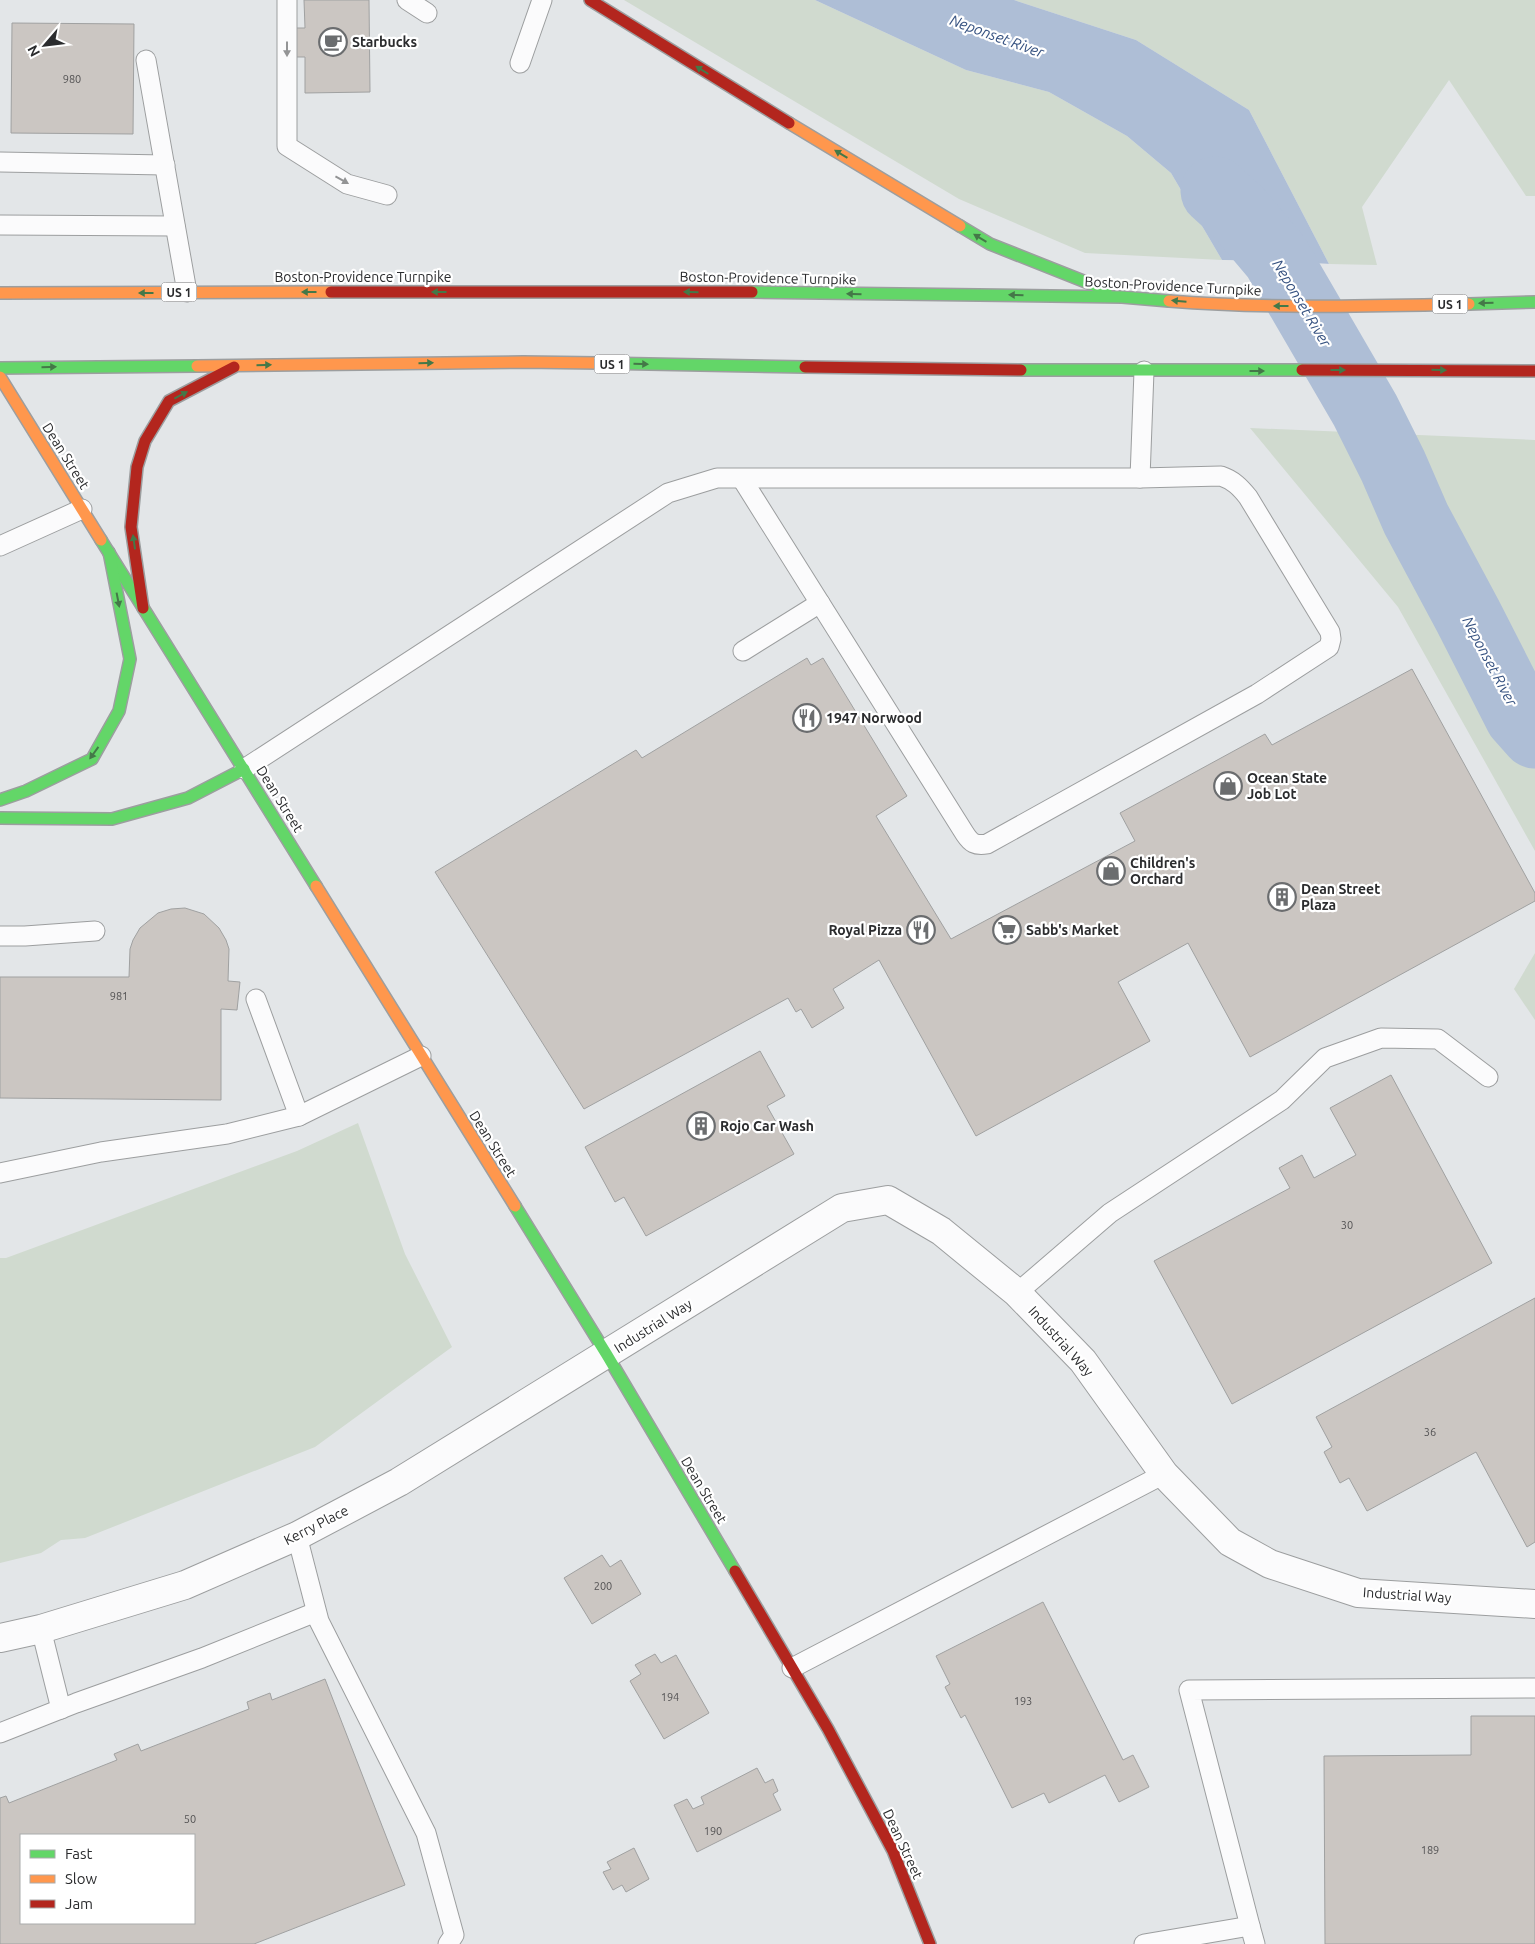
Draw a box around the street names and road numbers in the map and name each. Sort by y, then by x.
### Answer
street label: Boston-Providence Turnpike [679,268,857,288]
street label: Boston-Providence Turnpike [274,269,452,285]
street label: Boston-Providence Turnpike [1084,273,1262,299]
road number: US 1 [162,282,196,302]
road number: US 1 [1432,294,1468,314]
road number: US 1 [594,354,630,374]
street label: Dean Street [39,420,93,492]
street label: Dean Street [253,763,307,835]
street label: Dean Street [466,1108,520,1180]
street label: Industrial Way [611,1296,695,1356]
street label: Industrial Way [1025,1303,1097,1380]
street label: Dean Street [678,1454,730,1527]
street label: Kerry Place [281,1502,351,1548]
street label: Industrial Way [1362,1584,1452,1606]
street label: Dean Street [880,1807,926,1882]

